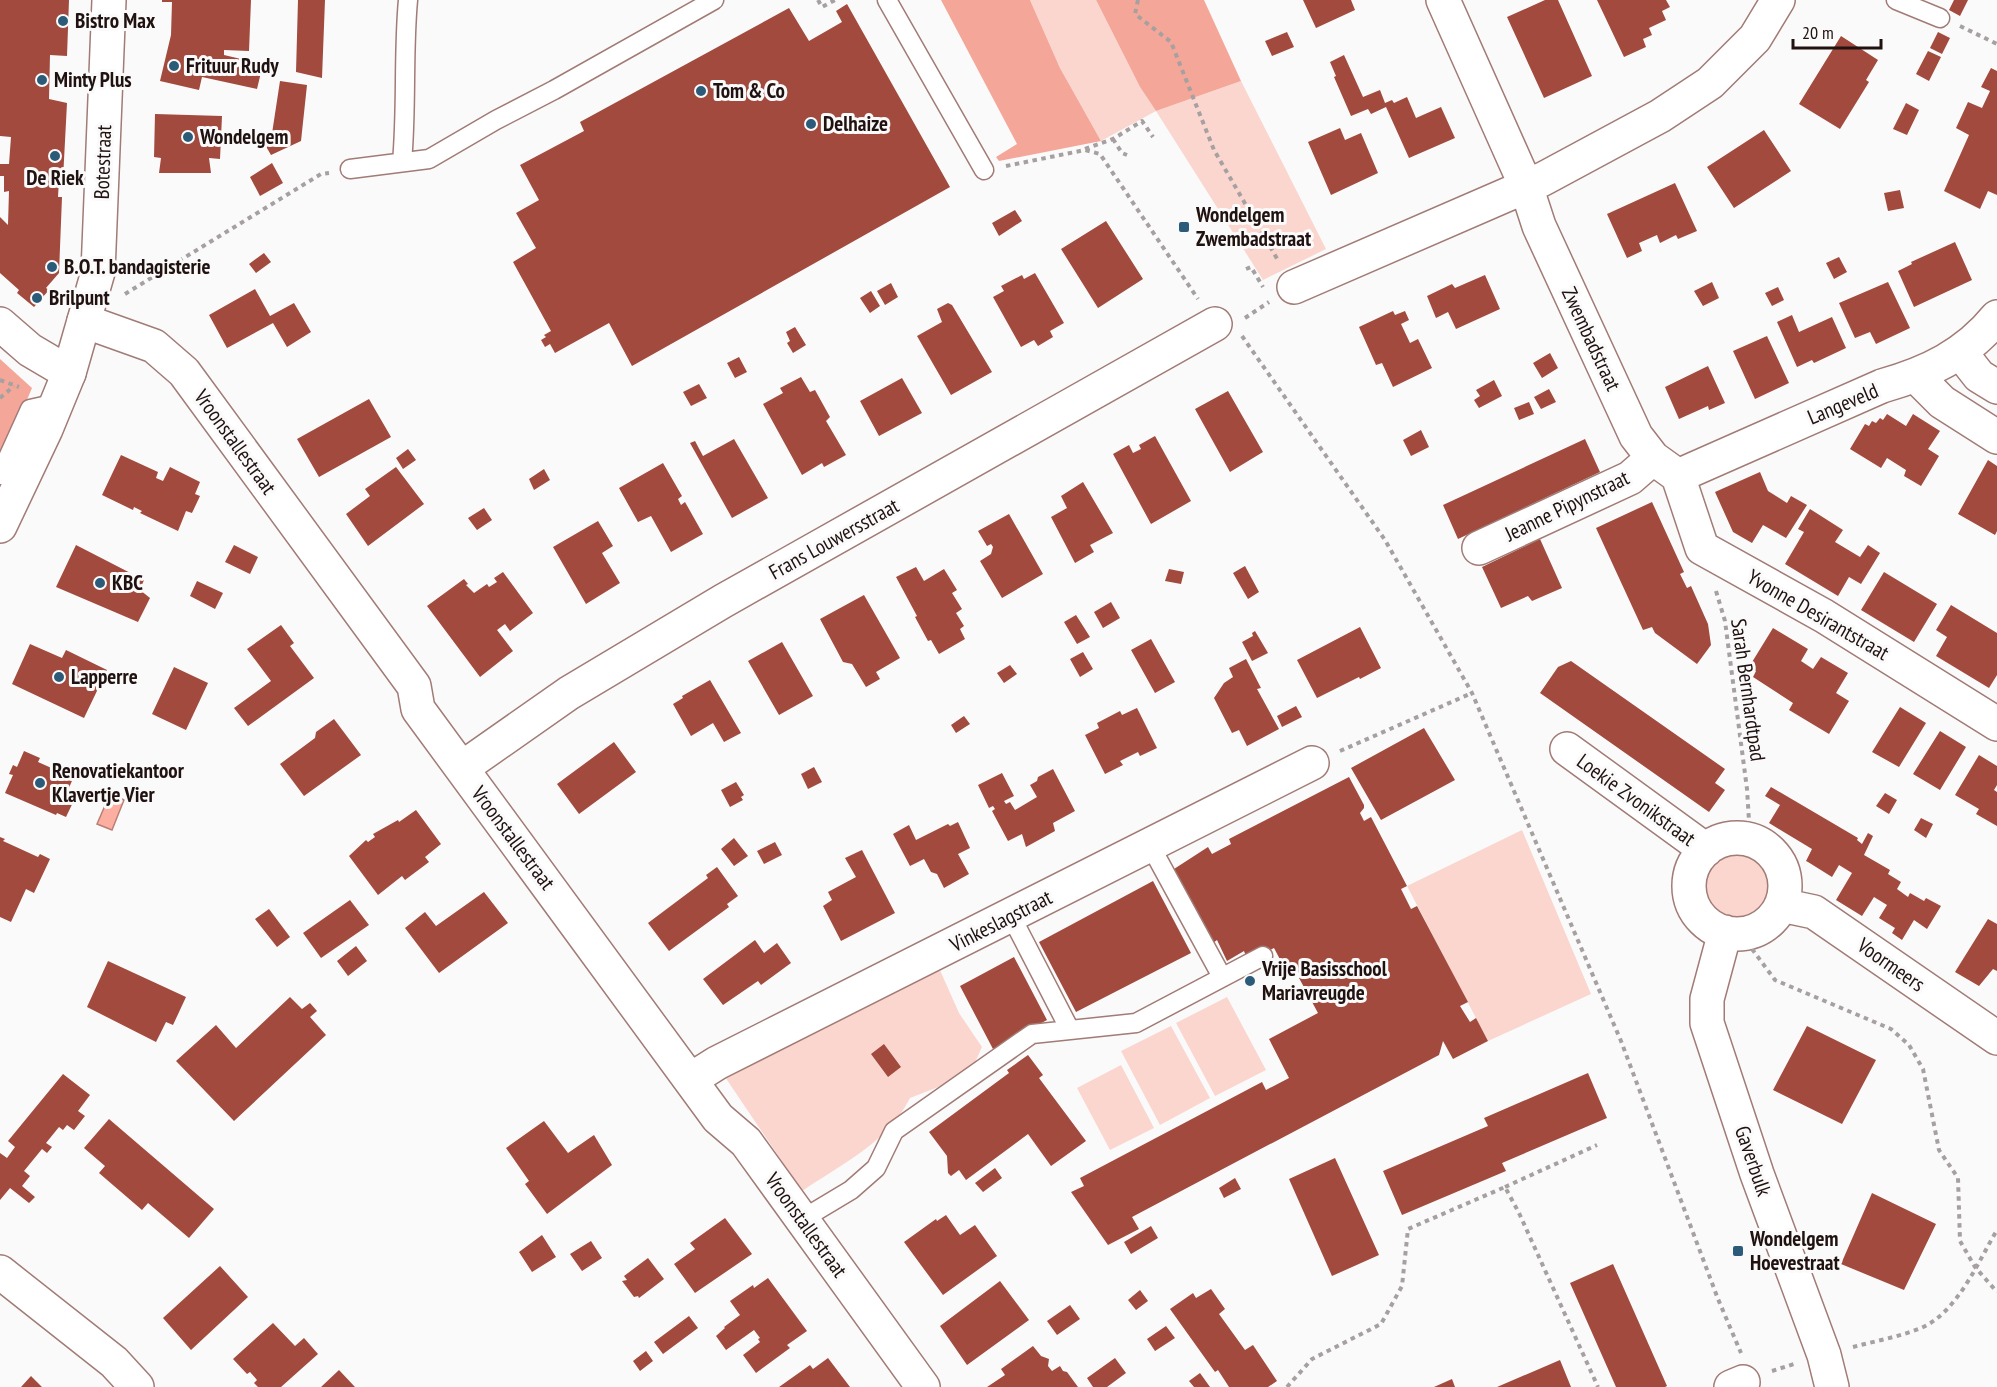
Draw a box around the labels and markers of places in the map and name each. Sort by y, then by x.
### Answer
place label: Bistro Max [75,7,156,34]
marker: Bistro Max [56,14,70,28]
place label: Frituur Rudy [186,52,279,79]
marker: Frituur Rudy [167,59,181,73]
place label: Minty Plus [54,66,132,93]
marker: Minty Plus [35,73,49,87]
place label: Tom & Co [713,77,785,104]
marker: Tom & Co [694,84,708,98]
place label: Delhaize [823,110,888,137]
marker: Delhaize [804,117,818,131]
place label: Wondelgem [199,123,289,150]
marker: Wondelgem [181,130,195,144]
marker: De Riek [48,149,62,163]
place label: De Riek [26,164,84,191]
place label: Wondelgem Zwembadstraat [1195,201,1311,252]
marker: Wondelgem Zwembadstraat [1177,220,1191,234]
place label: B.O.T. bandagisterie [64,253,210,280]
marker: B.O.T. bandagisterie [45,260,59,274]
place label: Brilpunt [49,284,110,311]
marker: Brilpunt [30,291,44,305]
place label: KBC [112,569,143,596]
marker: KBC [93,576,107,590]
place label: Lapperre [71,663,138,690]
marker: Lapperre [52,670,66,684]
place label: Renovatiekantoor Klavertje Vier [52,757,185,808]
marker: Renovatiekantoor Klavertje Vier [33,776,47,790]
place label: Vrije Basisschool Mariavreugde [1261,955,1388,1006]
marker: Vrije Basisschool Mariavreugde [1243,974,1257,988]
place label: Wondelgem Hoevestraat [1749,1225,1840,1276]
marker: Wondelgem Hoevestraat [1731,1244,1745,1258]

